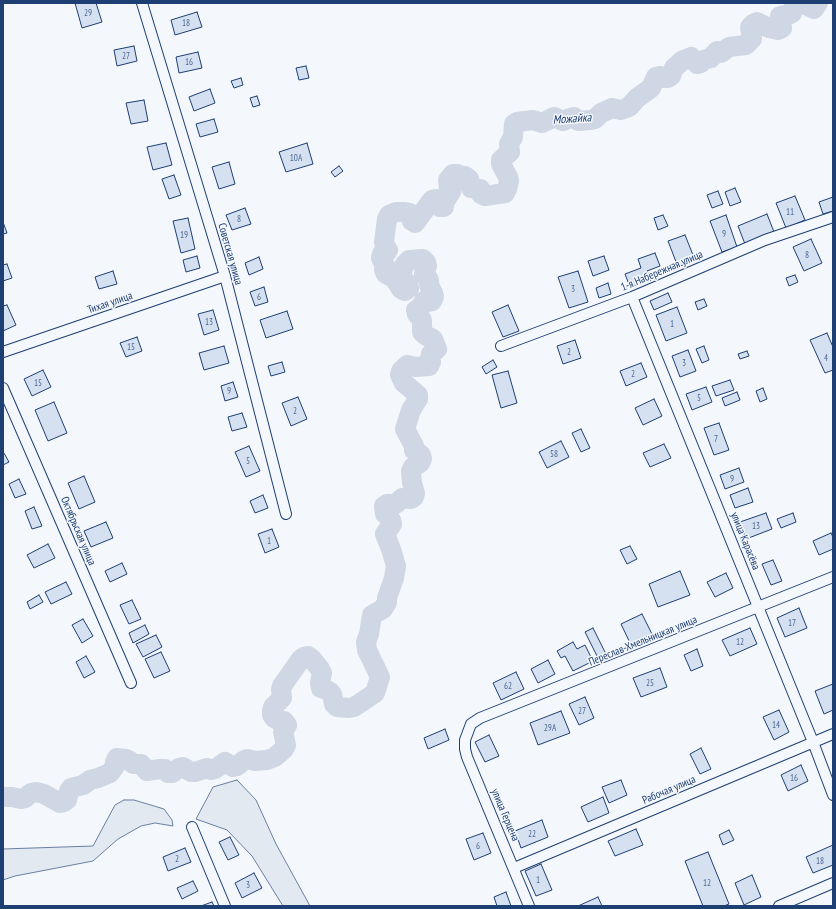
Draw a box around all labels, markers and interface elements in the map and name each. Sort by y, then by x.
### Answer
house number: 29 [84,8,92,18]
house number: 18 [182,18,190,28]
house number: 27 [122,51,130,61]
house number: 16 [185,57,193,67]
water label: Можайка [552,110,592,128]
house number: 10А [290,153,302,163]
house number: 11 [786,207,794,217]
house number: 8 [237,214,241,224]
street label: Советская улица [215,222,245,286]
house number: 9 [722,229,726,239]
house number: 19 [180,230,188,240]
street label: 1-я Набережная улица [619,248,705,294]
house number: 8 [805,250,809,260]
house number: 3 [571,284,575,294]
street label: Тихая улица [86,289,134,317]
house number: 6 [257,292,261,302]
house number: 13 [205,317,213,327]
house number: 1 [670,319,674,329]
house number: 15 [127,342,135,352]
house number: 2 [567,347,571,357]
house number: 4 [824,353,828,363]
house number: 3 [682,358,686,368]
house number: 2 [631,369,635,379]
house number: 15 [34,378,42,388]
house number: 9 [227,386,231,396]
house number: 5 [697,393,701,403]
house number: 2 [293,406,297,416]
house number: 7 [714,434,718,444]
house number: 58 [550,449,558,459]
house number: 5 [246,456,250,466]
house number: 9 [730,474,734,484]
street label: Октябрьская улица [58,495,98,567]
street label: улица Карасёва [727,510,763,572]
house number: 13 [752,521,760,531]
house number: 1 [267,536,271,546]
street label: Переслав-Хмельницкая улица [587,613,699,669]
house number: 17 [788,618,796,628]
house number: 12 [736,637,744,647]
house number: 25 [646,678,654,688]
house number: 62 [504,681,512,691]
house number: 27 [578,706,586,716]
house number: 14 [772,720,780,730]
house number: 29А [544,723,556,733]
street label: Рабочая улица [640,773,698,807]
house number: 16 [790,773,798,783]
street label: улица Герцена [488,787,522,843]
house number: 22 [528,829,536,839]
house number: 6 [476,841,480,851]
house number: 2 [175,854,179,864]
house number: 18 [816,856,824,866]
house number: 1 [536,875,540,885]
house number: 12 [703,878,711,888]
house number: 3 [246,880,250,890]

